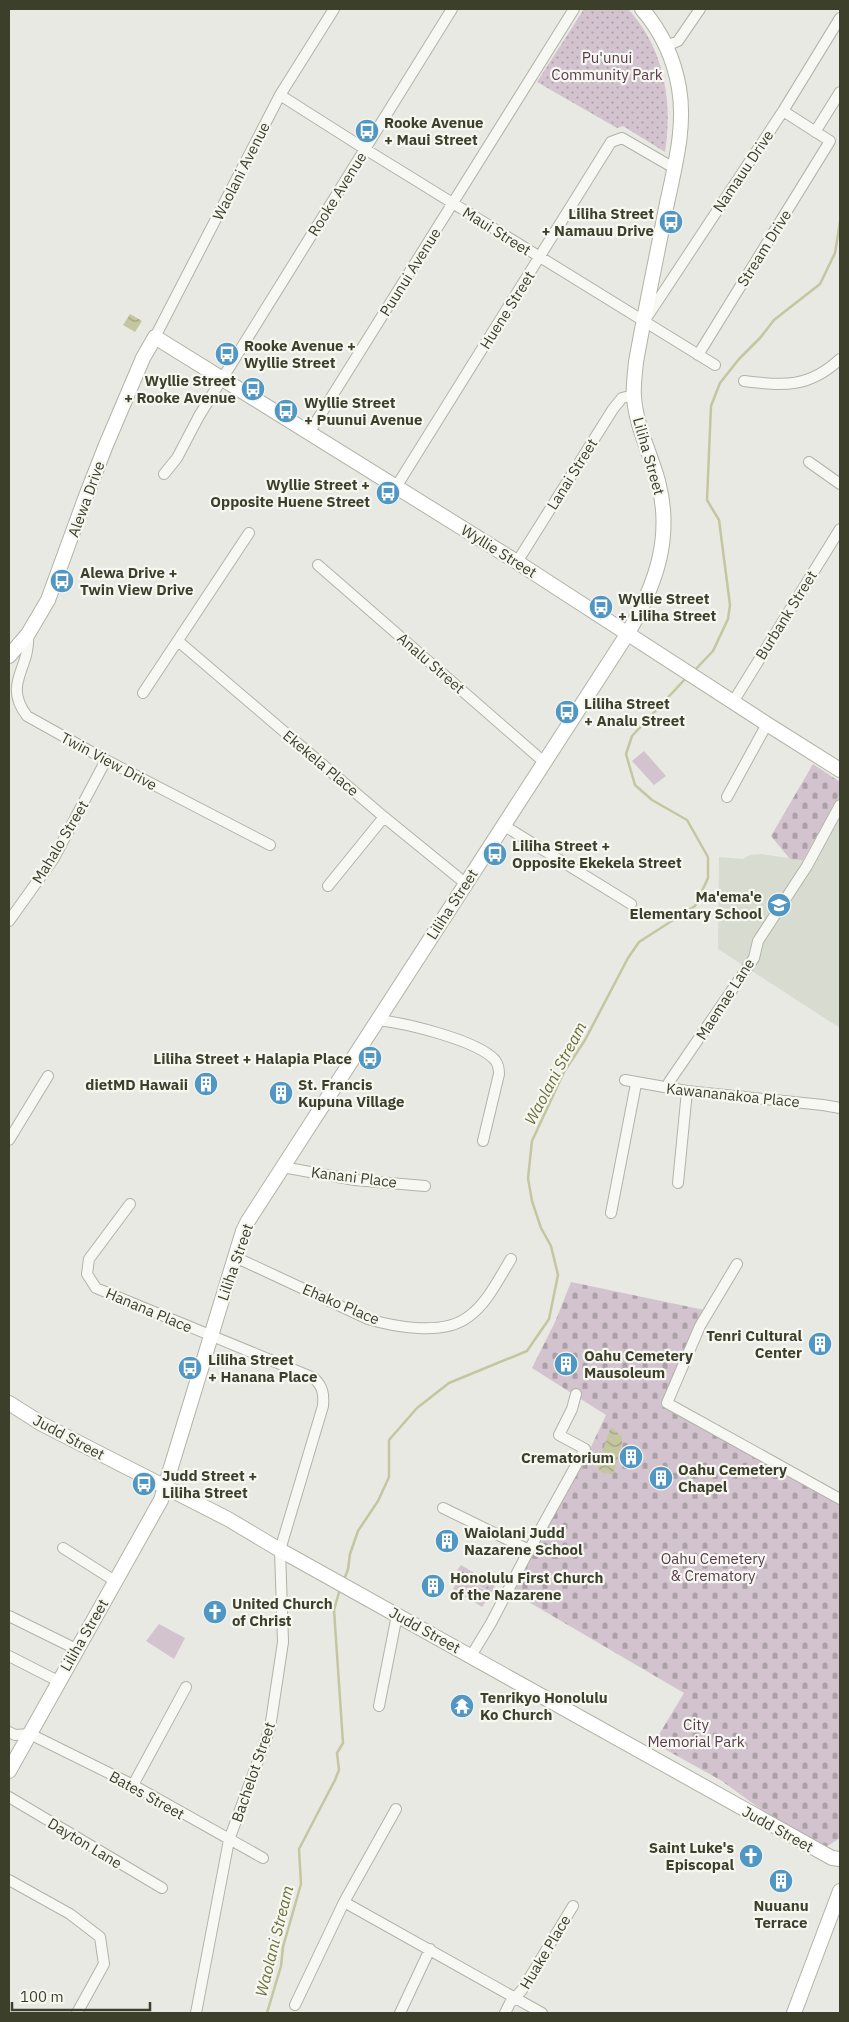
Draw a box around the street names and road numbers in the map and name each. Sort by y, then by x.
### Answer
street label: Waolani Avenue [208,119,274,223]
street label: Namauu Drive [709,126,777,216]
street label: Rooke Avenue [304,148,370,240]
street label: Maui Street [459,203,535,259]
street label: Stream Drive [733,206,795,290]
street label: Puunui Avenue [375,224,445,320]
street label: Huene Street [475,267,539,353]
street label: Liliha Street [629,415,669,497]
street label: Lanai Street [543,435,601,513]
street label: Alewa Drive [63,458,109,540]
street label: Wyllie Street [458,520,540,582]
street label: Burbank Street [751,567,821,663]
street label: Analu Street [393,628,469,698]
street label: Ekekela Place [279,726,363,800]
street label: Twin View Drive [58,728,160,794]
street label: Mahalo Street [28,797,92,887]
street label: Liliha Street [422,865,482,943]
street label: Maemae Lane [692,955,758,1043]
street label: Kawananakoa Place [665,1079,801,1111]
street label: Kanani Place [310,1162,398,1192]
street label: Liliha Street [213,1221,257,1303]
street label: Ehako Place [300,1279,382,1329]
street label: Hanana Place [103,1283,195,1337]
street label: Judd Street [30,1410,108,1464]
street label: Liliha Street [56,1595,112,1675]
street label: Judd Street [386,1603,464,1657]
street label: Bachelot Street [227,1719,279,1825]
street label: Bates Street [106,1767,188,1823]
street label: Judd Street [739,1802,817,1856]
street label: Dayton Lane [44,1813,126,1873]
street label: Huake Place [515,1911,575,1993]

